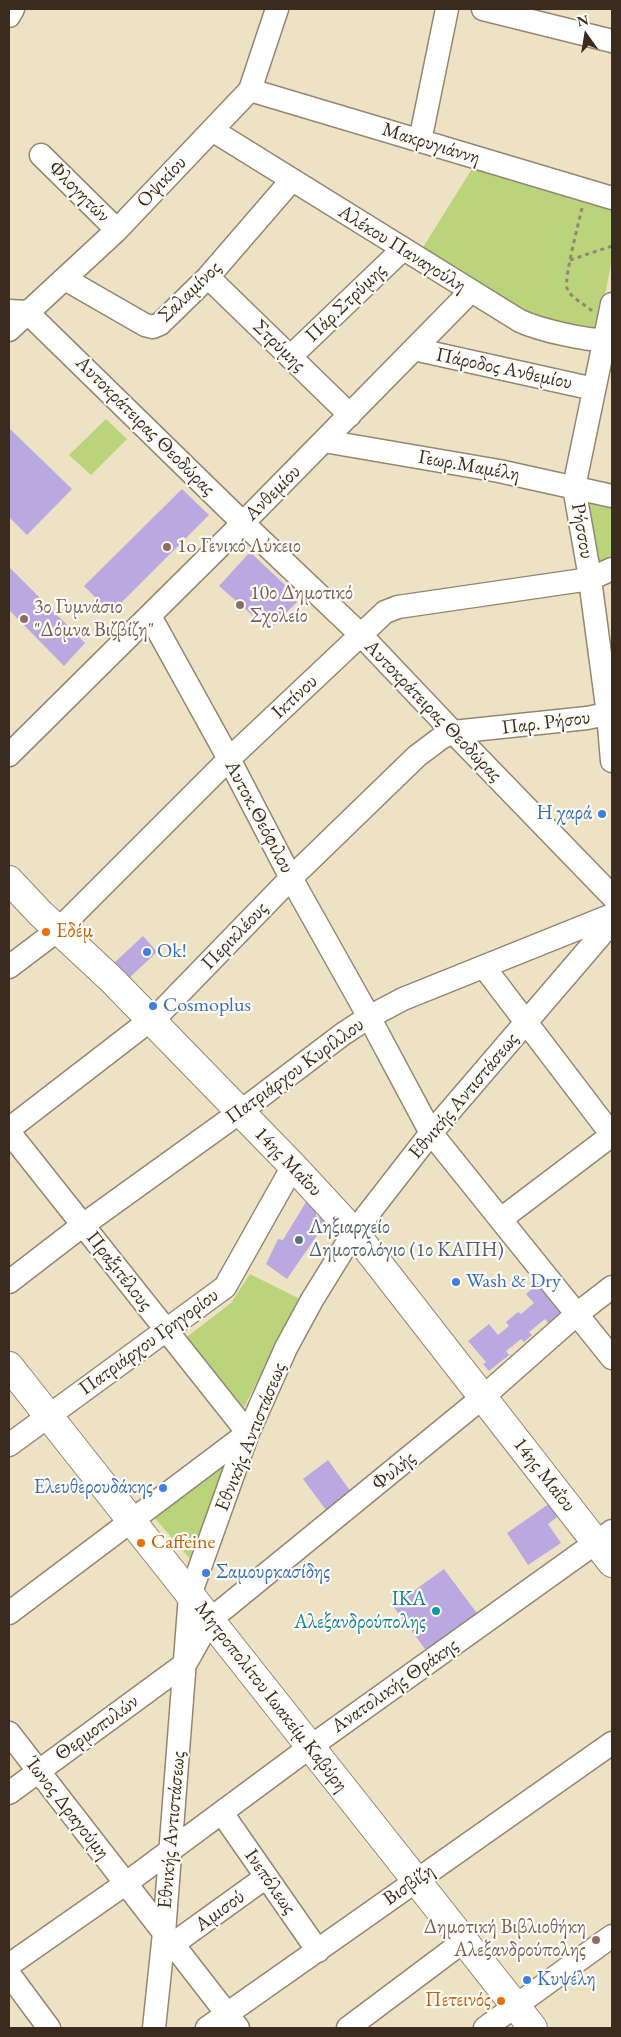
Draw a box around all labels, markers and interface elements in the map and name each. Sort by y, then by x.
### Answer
north arrow [561,10,611,60]
text: N [575,10,590,30]
street label: Μακρυγιάννη [379,118,483,170]
street label: Οψικίου [132,151,192,213]
street label: Φλογητών [43,156,115,228]
street label: Αλέκου Παναγούλη [334,200,470,298]
street label: Σαλαμίνος [154,256,226,328]
street label: Πάρ.Στρύμης [301,259,391,347]
street label: Στρύμης [248,315,310,377]
street label: Πάροδος Ανθεμίου [434,343,574,395]
street label: Αυτοκράτειρας Θεοδώρας [70,351,220,501]
street label: Γεωρ.Μαμέλη [416,445,522,487]
street label: Ανθεμίου [240,460,306,526]
street label: Ρήσσου [565,501,599,561]
place label: 1o Γενικό Λύκειο [177,535,301,559]
marker: 1o Γενικό Λύκειο [161,541,173,553]
place label: 10ο Δημοτικό Σχολείο [250,582,353,629]
place label: 3ο Γυμνάσιο "Δόμνα Βιζβίζη" [34,596,154,643]
marker: 10ο Δημοτικό Σχολείο [234,599,246,611]
marker: 3ο Γυμνάσιο "Δόμνα Βιζβίζη" [18,613,30,625]
street label: Αυτοκράτειρας Θεοδώρας [359,635,507,787]
street label: Ικτίνου [267,670,323,724]
street label: Παρ. Ρήσου [500,706,592,740]
street label: Αυτοκ.Θεόφιλου [219,756,299,878]
place label: Η χαρά [536,802,592,826]
marker: Η χαρά [596,808,608,820]
street label: Περικλέους [197,897,273,975]
place label: Εδέμ [56,920,93,944]
marker: Εδέμ [40,926,52,938]
place label: Ok! [157,940,187,964]
marker: Ok! [141,946,153,958]
place label: Cosmoplus [163,994,251,1018]
marker: Cosmoplus [147,1000,159,1012]
street label: Πατριάρχου Κυρίλλου [221,1013,369,1129]
street label: Εθνικής Αντιστάσεως [404,1028,524,1164]
street label: 14ης Μαΐου [249,1122,327,1202]
place label: Ληξιαρχείο Δημοτολόγιο (1ο ΚΑΠΗ) [309,1216,504,1263]
street label: Πραξιτέλους [81,1226,157,1316]
marker: Ληξιαρχείο Δημοτολόγιο (1ο ΚΑΠΗ) [293,1234,305,1246]
place label: Wash & Dry [466,1270,561,1294]
marker: Wash & Dry [450,1276,462,1288]
street label: Πατριάρχου Γρηγορίου [75,1283,223,1401]
street label: Εθνικής Αντιστάσεως [210,1359,292,1515]
street label: 14ης Μαΐου [508,1433,580,1517]
street label: Φυλής [367,1446,421,1496]
place label: Ελευθερουδάκης [34,1476,153,1500]
marker: Ελευθερουδάκης [157,1482,169,1494]
place label: Caffeine [151,1531,215,1555]
marker: Caffeine [135,1537,147,1549]
place label: Σαμουρκασίδης [216,1561,330,1585]
marker: Σαμουρκασίδης [200,1567,212,1579]
place label: ΙΚΑ Αλεξανδρούπολης [294,1588,426,1635]
street label: Μητροπολίτου Ιωακείμ Καβύρη [189,1597,353,1797]
marker: ΙΚΑ Αλεξανδρούπολης [430,1605,442,1617]
street label: Ανατολικής Θράκης [327,1633,463,1739]
street label: Θερμοπυλών [51,1690,143,1766]
street label: Εθνικής Αντιστάσεως [153,1750,191,1910]
street label: Ίωνος Δραγούμη [19,1752,115,1864]
street label: Ινεπόλεως [239,1845,301,1919]
street label: Βισβίζη [379,1859,439,1911]
street label: Αμισού [190,1885,250,1937]
place label: Δημοτική Βιβλιοθήκη Αλεξανδρούπολης [424,1916,586,1963]
marker: Δημοτική Βιβλιοθήκη Αλεξανδρούπολης [590,1934,602,1946]
place label: Κυψέλη [537,1968,596,1992]
marker: Κυψέλη [521,1974,533,1986]
place label: Πετεινός [425,1989,491,2013]
marker: Πετεινός [495,1995,507,2007]

